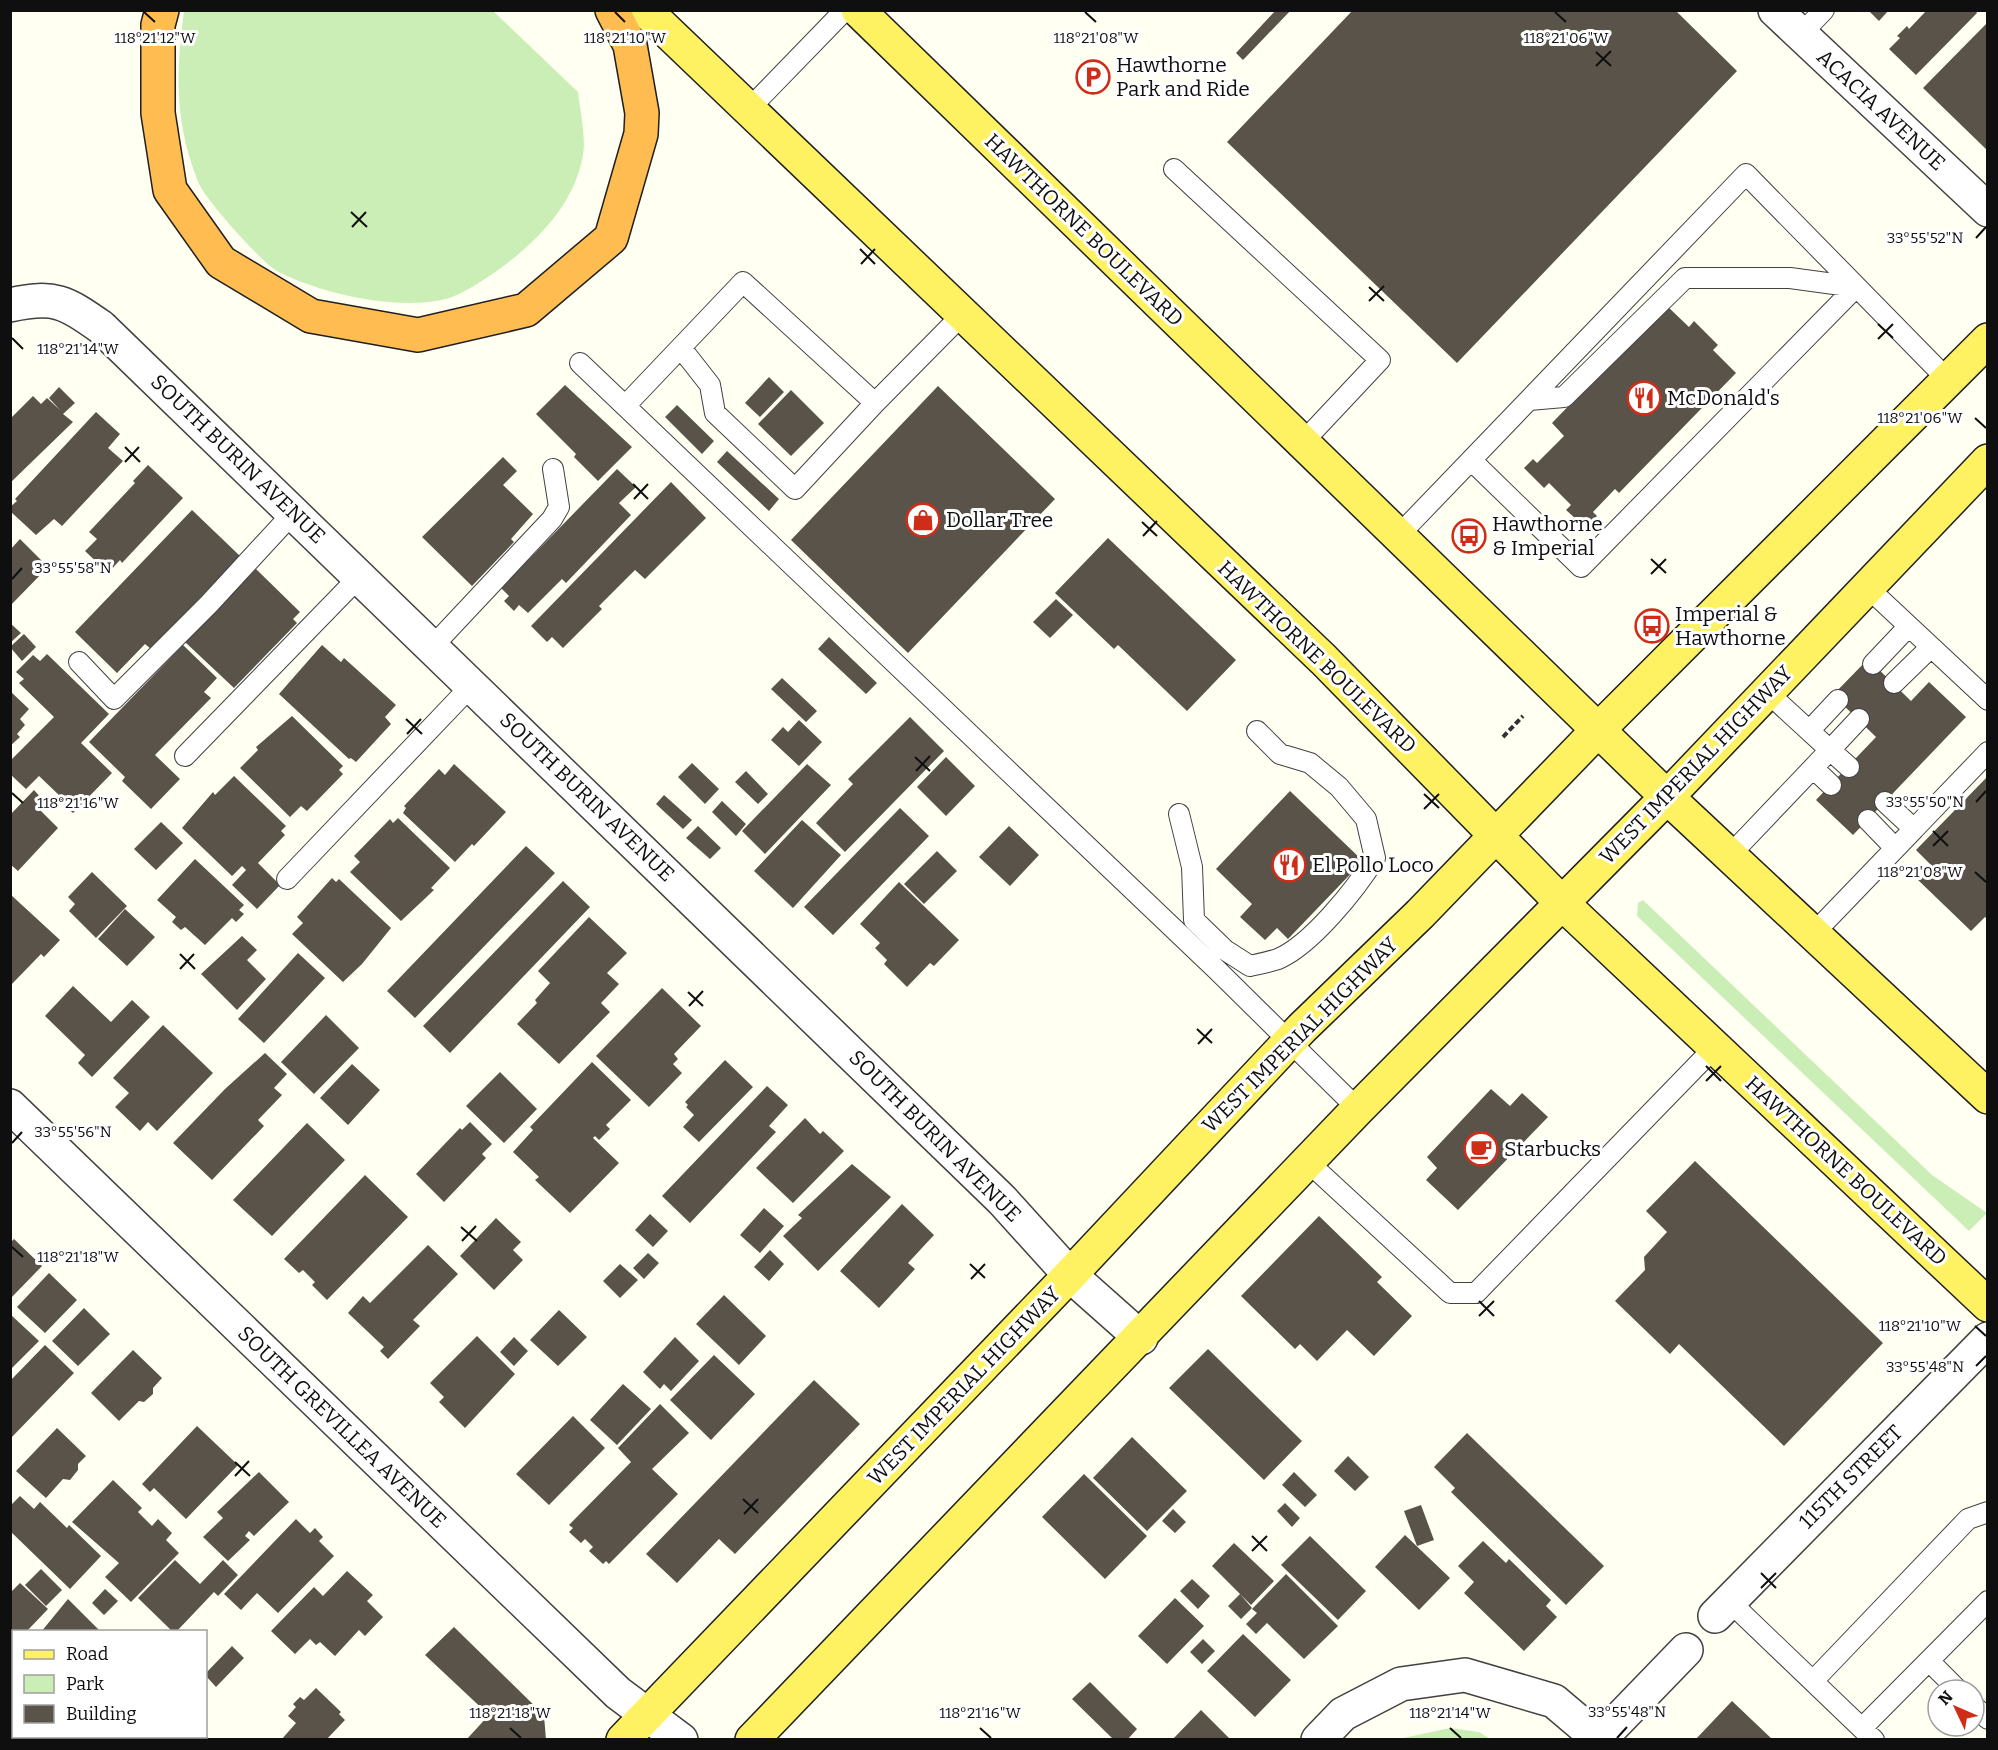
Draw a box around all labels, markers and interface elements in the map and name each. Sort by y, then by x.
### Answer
text: 118°21'12"W [114,29,196,47]
text: 118°21'10"W [584,29,667,47]
text: 118°21'08"W [1053,29,1139,47]
text: 118°21'06"W [1523,29,1609,47]
street label: ACACIA AVENUE [1811,44,1951,176]
place label: Hawthorne Park and Ride [1116,52,1250,102]
parking icon: Hawthorne Park and Ride [1075,59,1111,95]
street label: HAWTHORNE BOULEVARD [979,128,1189,332]
text: 33°55'52"N [1887,229,1963,247]
text: 118°21'14"W [37,340,119,358]
street label: SOUTH BURIN AVENUE [145,369,331,549]
restaurant icon: McDonald's [1626,380,1662,416]
place label: McDonald's [1667,385,1780,411]
text: 118°21'06"W [1877,409,1963,427]
shop icon: Dollar Tree [905,502,941,538]
place label: Dollar Tree [946,507,1053,533]
place label: Hawthorne & Imperial [1492,511,1603,561]
bus stop icon: Hawthorne & Imperial [1451,518,1487,554]
street label: HAWTHORNE BOULEVARD [1212,555,1422,759]
text: 33°55'58"N [34,559,112,577]
place label: Imperial & Hawthorne [1675,601,1786,651]
bus stop icon: Imperial & Hawthorne [1634,608,1670,644]
street label: WEST IMPERIAL HIGHWAY [1594,660,1798,870]
street label: SOUTH BURIN AVENUE [494,707,680,887]
text: 33°55'50"N [1886,793,1964,811]
text: 118°21'16"W [37,794,119,812]
restaurant icon: El Pollo Loco [1271,847,1307,883]
place label: El Pollo Loco [1312,852,1434,878]
text: 118°21'08"W [1877,863,1963,881]
street label: WEST IMPERIAL HIGHWAY [1197,931,1404,1138]
street label: SOUTH BURIN AVENUE [843,1044,1027,1228]
street label: HAWTHORNE BOULEVARD [1740,1071,1952,1271]
text: 33°55'56"N [34,1123,112,1141]
cafe icon: Starbucks [1463,1131,1499,1167]
place label: Starbucks [1504,1136,1601,1162]
text: 118°21'18"W [37,1248,119,1266]
street label: WEST IMPERIAL HIGHWAY [862,1281,1066,1491]
text: 118°21'10"W [1879,1317,1962,1335]
street label: SOUTH GREVILLEA AVENUE [232,1320,452,1534]
text: 33°55'48"N [1886,1358,1964,1376]
street label: 115TH STREET [1794,1420,1908,1534]
legend [12,1630,207,1738]
text: Road [66,1643,109,1665]
text: Park [66,1673,105,1695]
north arrow [1926,1678,1986,1738]
text: N [1934,1687,1957,1709]
text: Building [66,1703,137,1725]
text: 33°55'48"N [1588,1703,1666,1721]
text: 118°21'18"W [469,1704,551,1722]
text: 118°21'16"W [939,1704,1021,1722]
text: 118°21'14"W [1409,1704,1491,1722]

